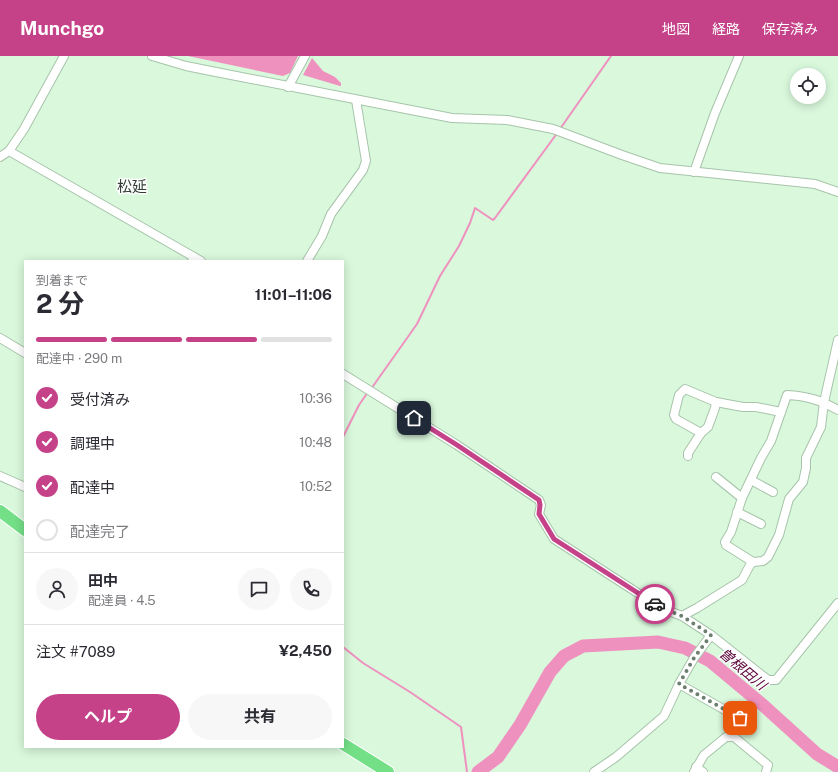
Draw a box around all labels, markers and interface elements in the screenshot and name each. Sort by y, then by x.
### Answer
text: Munchgo [20,17,104,39]
text: 地図 [662,21,690,37]
text: 経路 [712,21,740,37]
text: 保存済み [762,21,818,37]
map controls [790,68,826,104]
button: locate [790,68,826,104]
district label: 松延 [117,178,147,195]
text: 到着まで [36,273,88,288]
text: 11:01–11:06 [255,286,332,303]
text: 2 分 [36,288,84,319]
text: 配達中 · 290 m [36,351,122,366]
icon: check [36,387,58,409]
text: 受付済み [70,391,130,408]
text: 10:36 [300,391,332,406]
pin [397,401,431,435]
icon: home [403,407,425,429]
icon: check [36,431,58,453]
text: 調理中 [70,435,115,452]
text: 10:48 [299,435,332,450]
icon: check [36,475,58,497]
text: 配達中 [70,479,115,496]
text: 10:52 [300,479,332,494]
text: 配達完了 [70,523,130,540]
button: person [36,568,78,610]
button: chat [238,568,280,610]
button: phone [290,568,332,610]
text: 田中 [88,572,118,589]
courier [635,584,675,624]
text: 配達員 · 4.5 [88,593,156,608]
icon: car [644,593,666,615]
text: ¥2,450 [279,642,332,659]
text: 注文 #7089 [36,643,115,660]
water label: 曽根田川 [716,645,771,694]
button: ヘルプ [36,694,180,740]
button: 共有 [188,694,332,740]
pin [723,701,757,735]
icon: bag [729,707,751,729]

